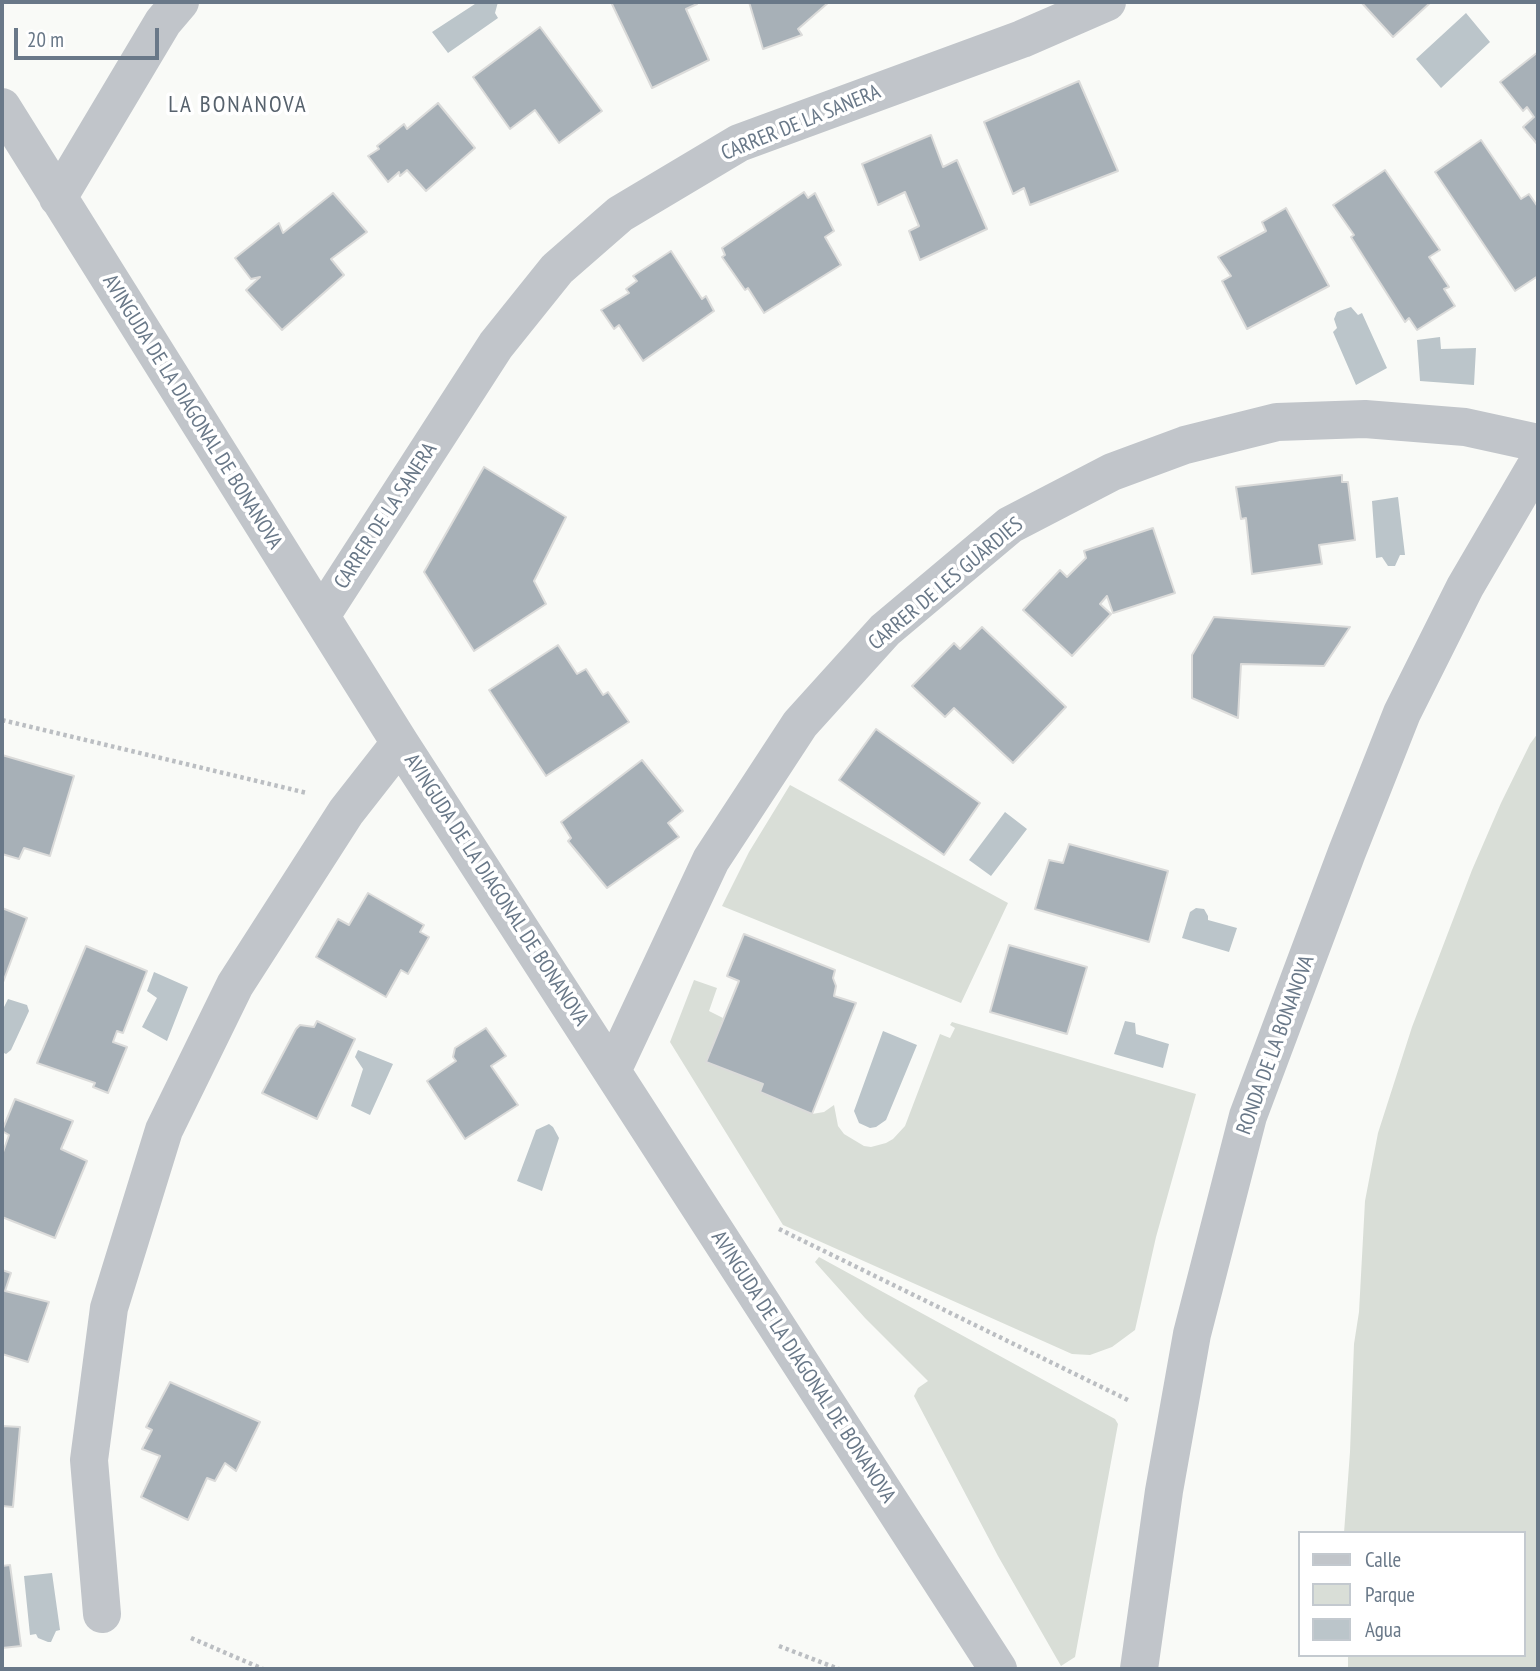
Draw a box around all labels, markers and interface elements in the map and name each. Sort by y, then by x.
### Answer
scale bar [18,14,163,58]
text: 20 m [27,26,64,53]
street label: CARRER DE LA SANERA [718,80,884,166]
district label: LA BONANOVA [170,91,306,119]
street label: AVINGUDA DE LA DIAGONAL DE BONANOVA [97,270,287,554]
street label: CARRER DE LA SANERA [329,438,443,594]
street label: CARRER DE LES GUÀRDIES [864,512,1028,656]
street label: AVINGUDA DE LA DIAGONAL DE BONANOVA [399,749,593,1031]
street label: RONDA DE LA BONANOVA [1232,952,1320,1138]
street label: AVINGUDA DE LA DIAGONAL DE BONANOVA [706,1226,900,1508]
legend [1298,1531,1526,1657]
text: Calle [1365,1546,1401,1573]
text: Parque [1365,1581,1415,1608]
text: Agua [1365,1616,1401,1643]

